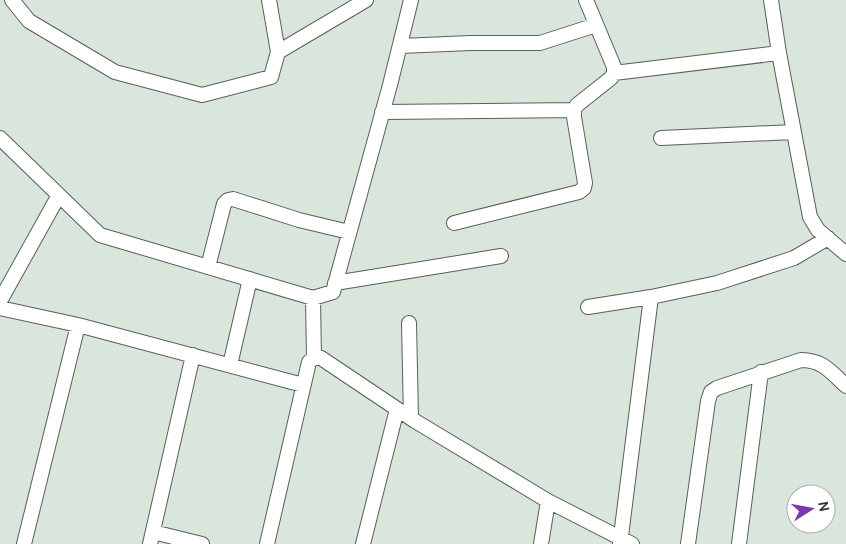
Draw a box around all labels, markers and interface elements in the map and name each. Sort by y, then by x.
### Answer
north arrow [786,484,836,534]
text: N [814,500,834,513]

